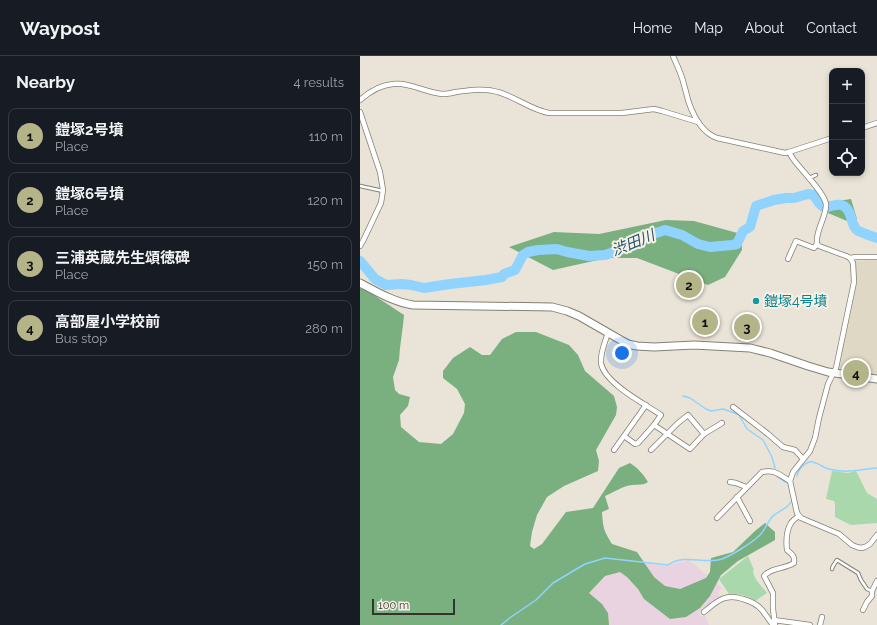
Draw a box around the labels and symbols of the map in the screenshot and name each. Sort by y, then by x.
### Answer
water label: 渋田川 [609,225,659,260]
pin: 2 [676,270,702,300]
place label: 鎧塚4号墳 [764,293,828,309]
marker: 鎧塚4号墳 [751,296,761,306]
pin: 1 [692,307,718,337]
pin: 3 [734,312,760,342]
your location [612,343,632,363]
pin: 4 [843,358,869,388]
scale bar [372,597,455,616]

